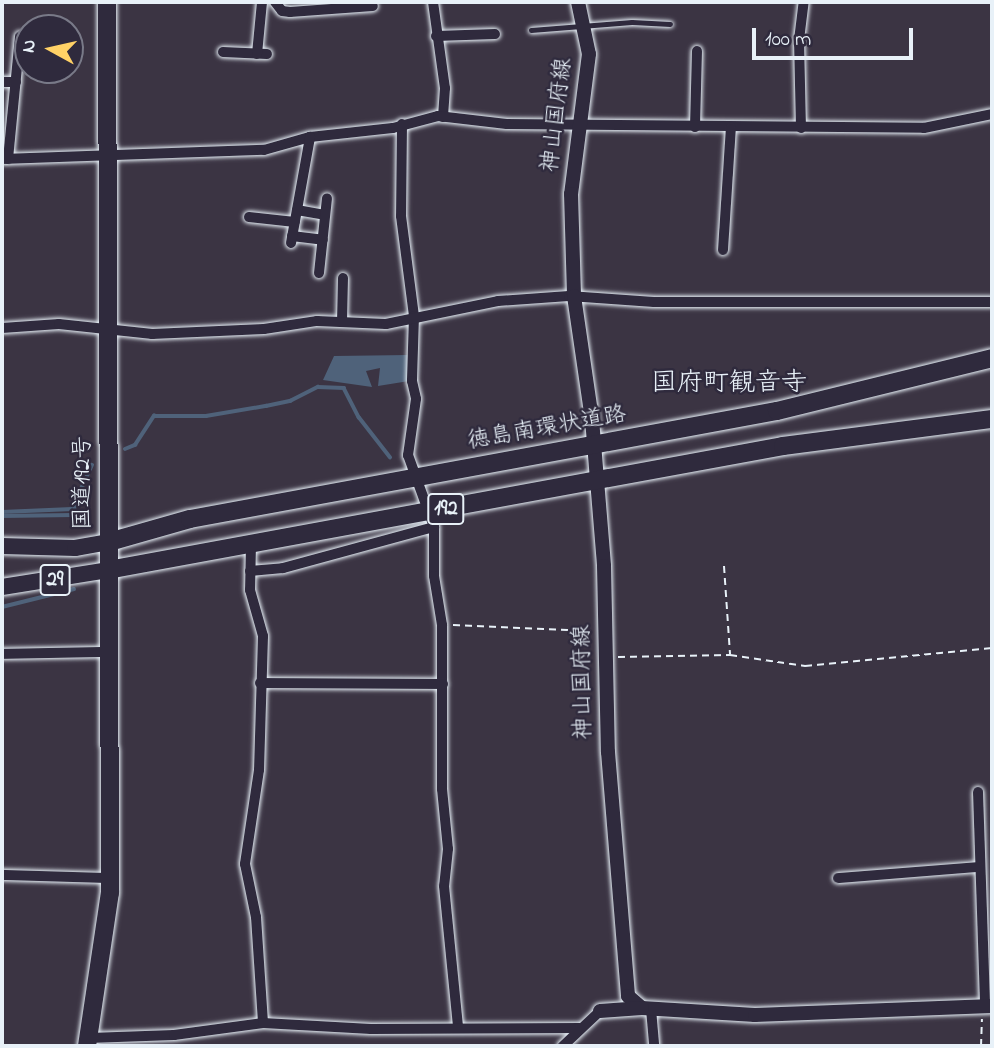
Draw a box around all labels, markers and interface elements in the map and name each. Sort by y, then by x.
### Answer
north arrow [14,14,84,84]
scale bar [756,14,917,58]
text: 100 m [765,25,811,55]
text: N [15,38,44,55]
street label: 神山国府線 [537,56,579,174]
district label: 国府町観音寺 [651,369,807,401]
street label: 徳島南環状道路 [465,401,629,457]
street label: 国道192号 [70,436,98,530]
road number: 192 [427,491,465,526]
road number: 29 [39,562,71,598]
street label: 神山国府線 [569,624,599,740]

